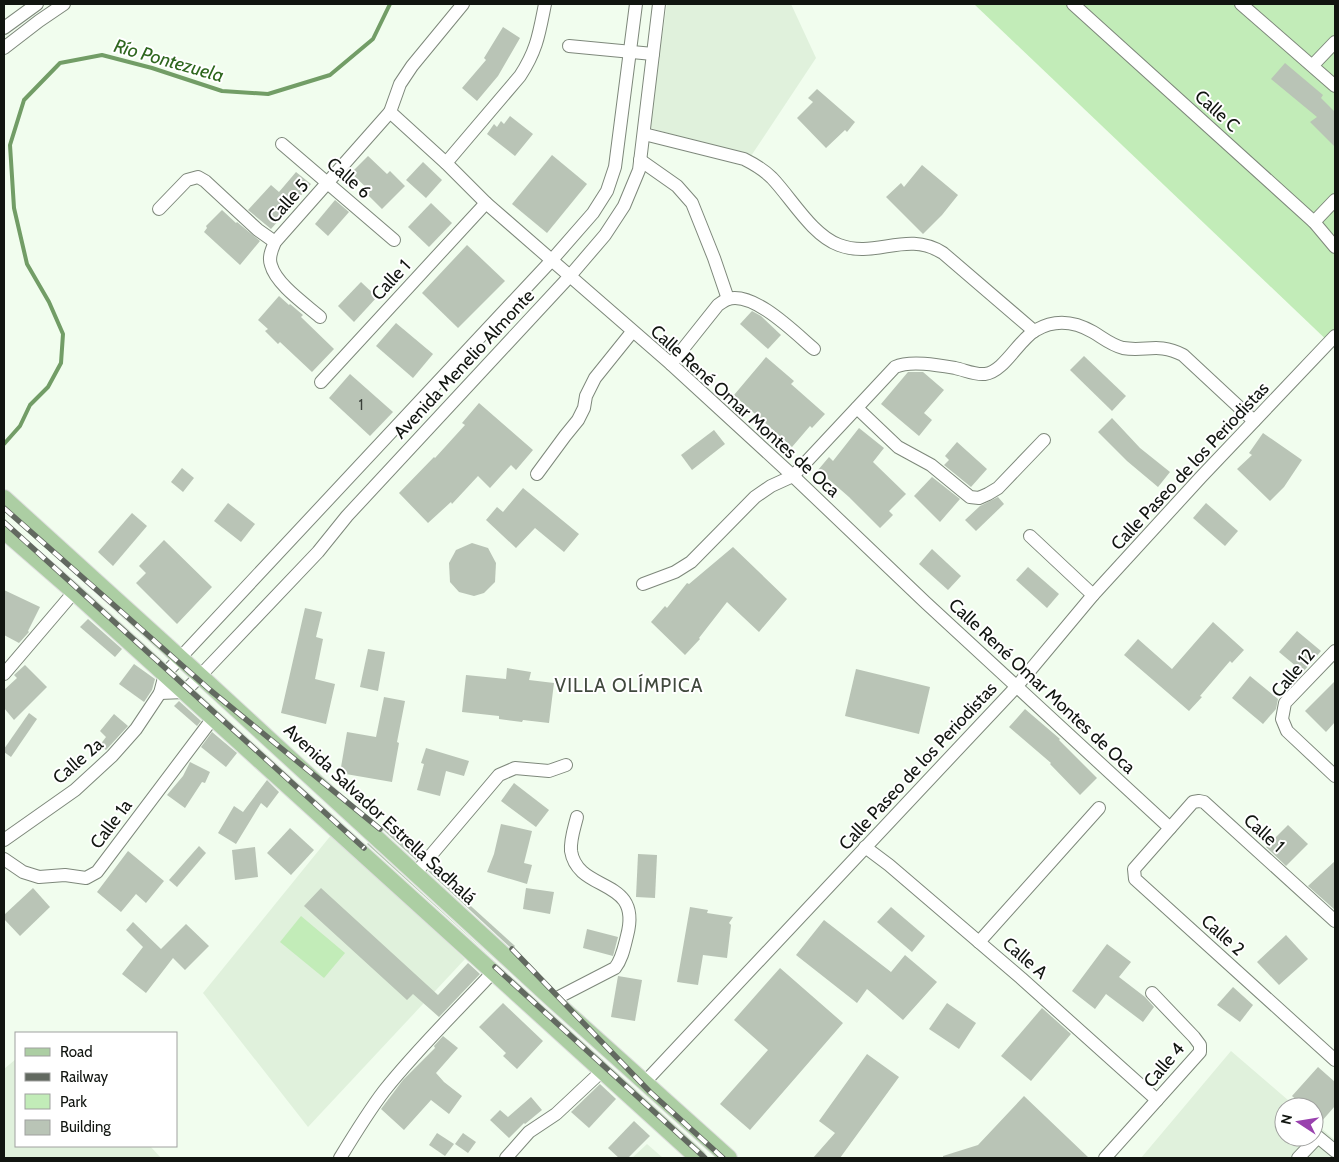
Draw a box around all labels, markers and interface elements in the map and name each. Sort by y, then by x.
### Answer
water label: Río Pontezuela [111,34,226,87]
street label: Calle C [1190,85,1244,137]
street label: Calle 6 [322,153,376,203]
street label: Calle 5 [263,175,313,227]
street label: Calle 1 [367,255,415,305]
street label: Avenida Menelio Almonte [389,285,539,443]
street label: Calle René Omar Montes de Oca [646,320,844,502]
street label: Calle Paseo de los Periodistas [1106,377,1274,555]
house number: 1 [359,396,363,414]
street label: Calle René Omar Montes de Oca [944,594,1140,779]
street label: Calle 12 [1266,644,1320,702]
district label: VILLA OLÍMPICA [555,673,703,697]
street label: Calle Paseo de los Periodistas [834,677,1002,855]
street label: Avenida Salvador Estrella Sadhalá [279,719,481,909]
street label: Calle 2a [48,733,108,789]
street label: Calle 1a [85,795,137,853]
street label: Calle 1 [1239,809,1289,857]
street label: Calle 2 [1197,910,1249,960]
street label: Calle A [998,932,1052,984]
legend [15,1032,178,1147]
street label: Calle 4 [1139,1038,1189,1092]
text: Road [60,1043,93,1061]
text: Railway [60,1068,109,1086]
text: Park [60,1093,87,1111]
north arrow [1274,1097,1324,1147]
text: N [1276,1113,1296,1126]
text: Building [60,1118,111,1136]

